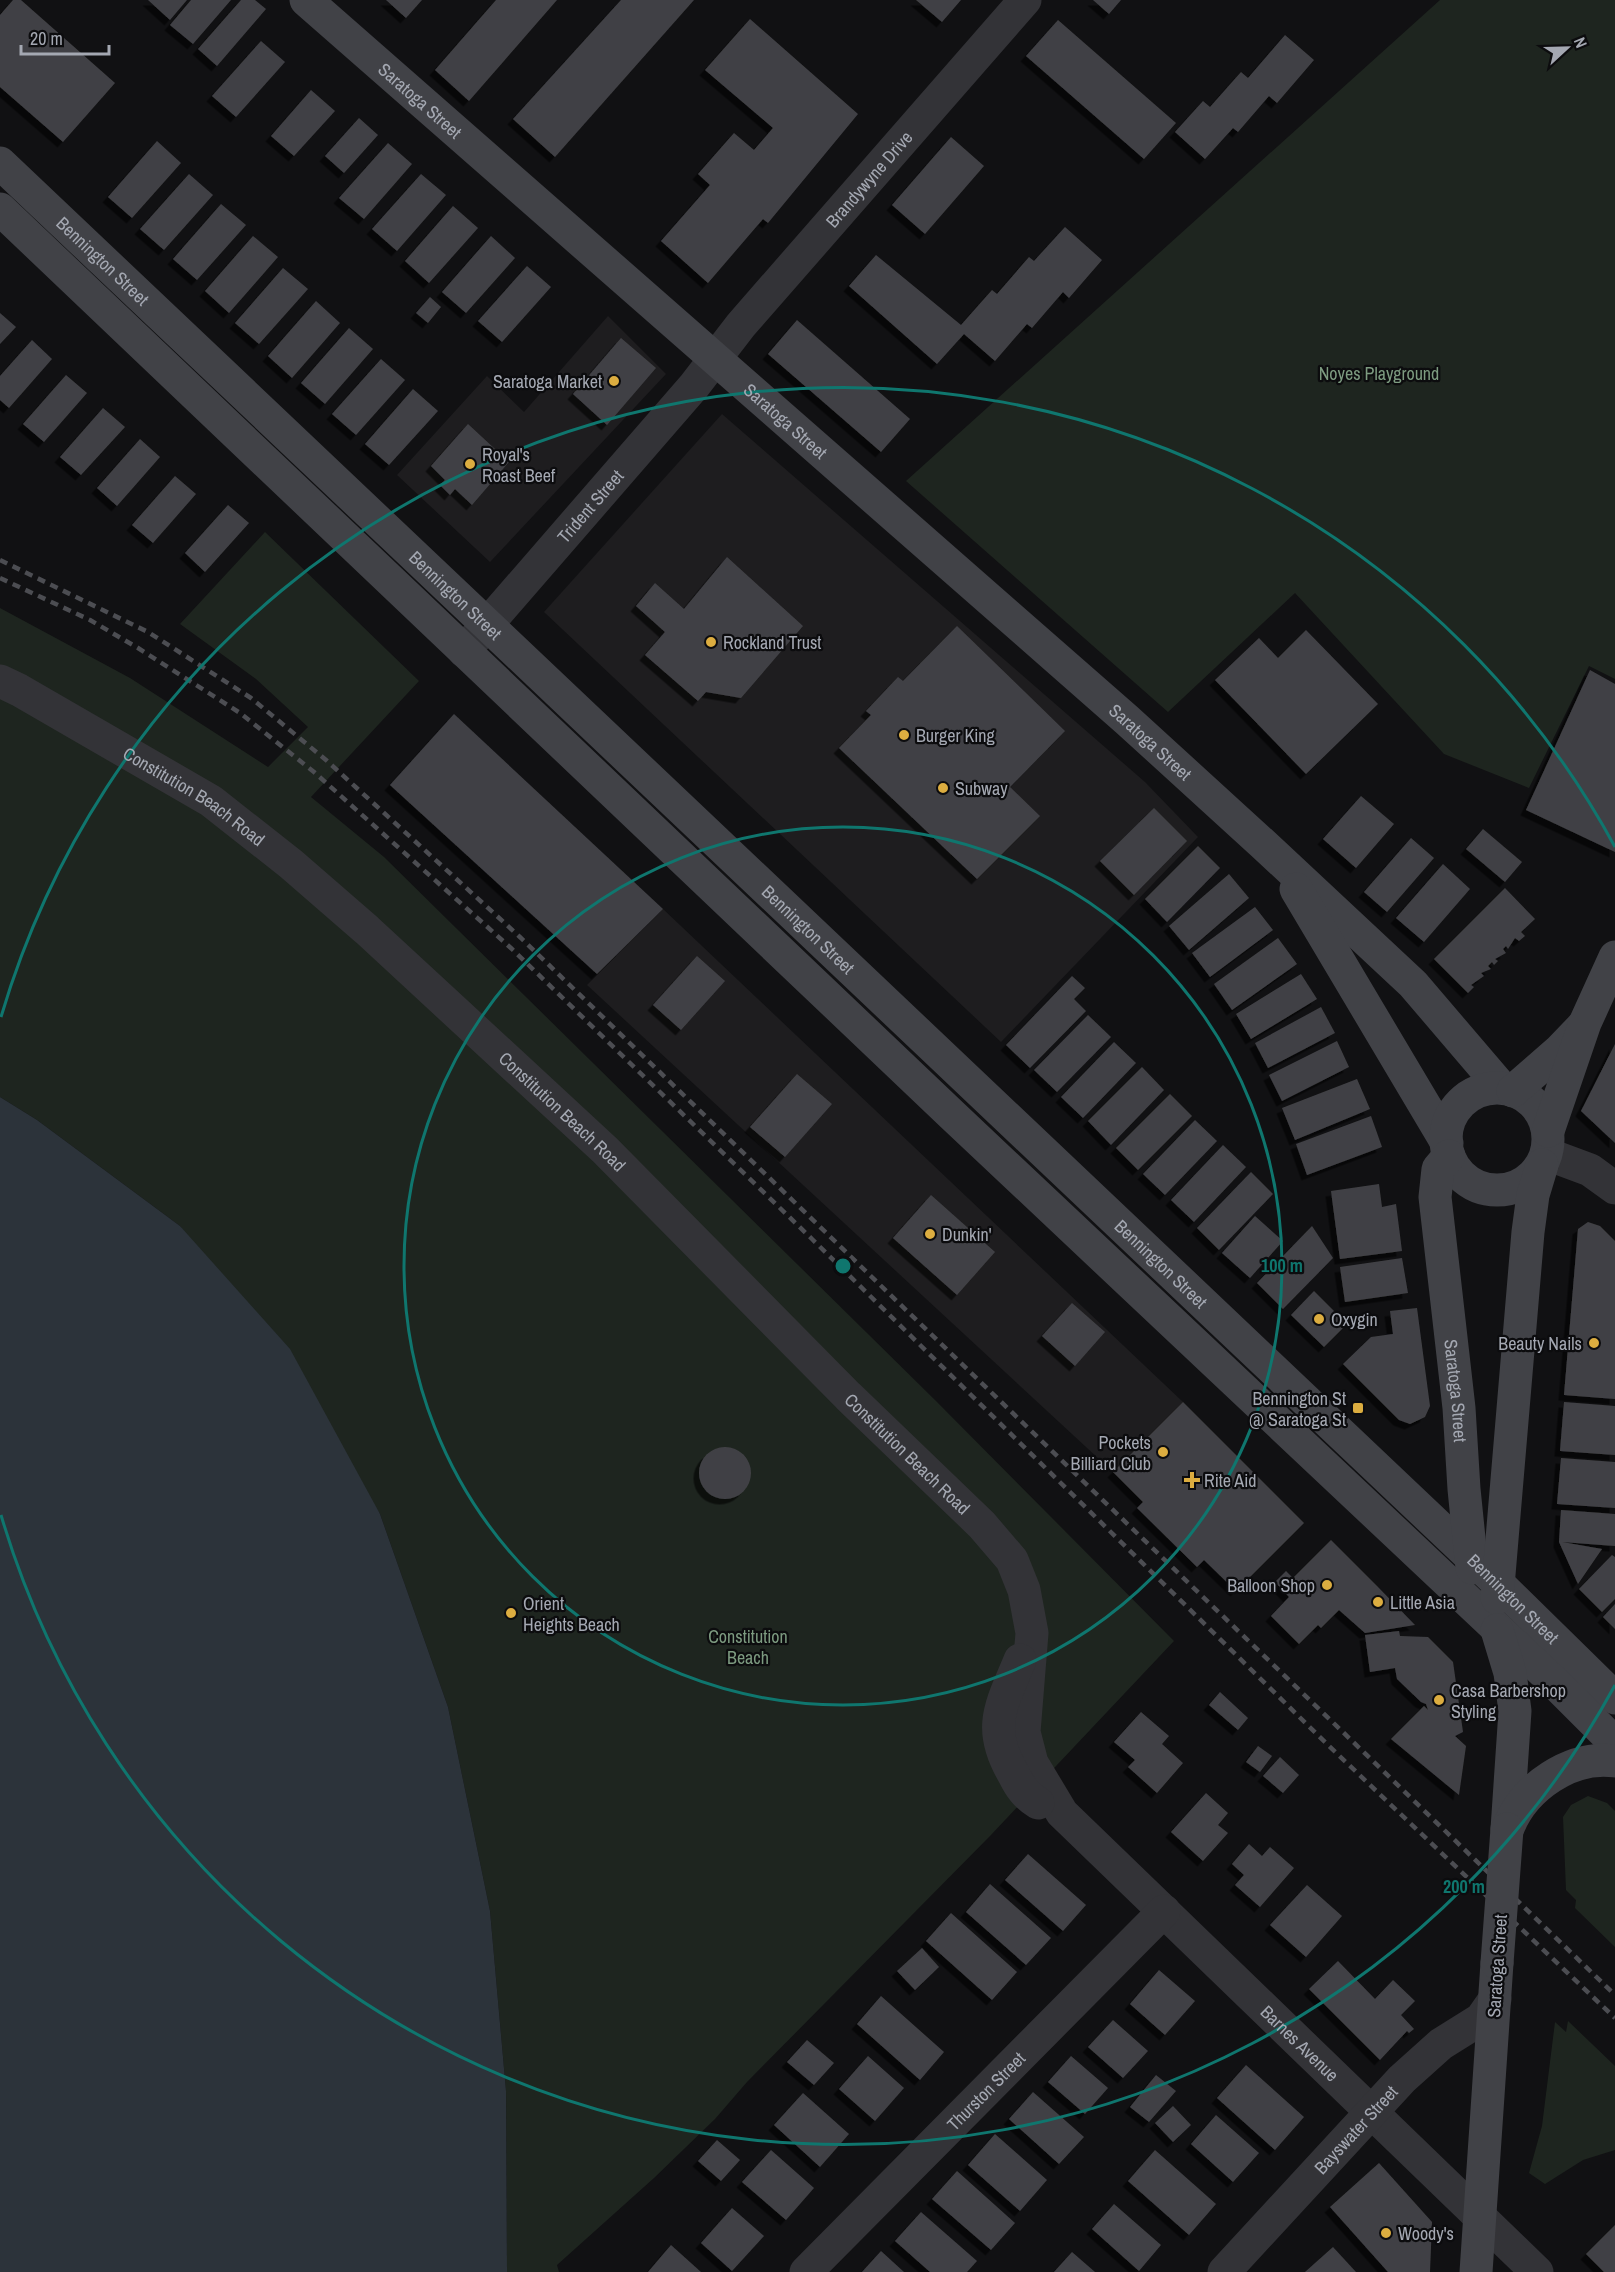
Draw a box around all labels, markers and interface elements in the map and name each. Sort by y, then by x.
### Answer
scale bar [21,18,110,56]
north arrow [1537,18,1597,78]
text: 20 m [30,26,63,51]
text: N [1569,34,1593,51]
street label: Saratoga Street [373,57,467,144]
street label: Brandywyne Drive [820,125,918,233]
street label: Bennington Street [51,211,155,311]
park label: Noyes Playground [1319,361,1439,386]
place label: Saratoga Market [493,369,602,394]
marker: Saratoga Market [607,374,621,388]
street label: Saratoga Street [739,377,833,464]
place label: Royal's Roast Beef [482,442,556,488]
marker: Royal's Roast Beef [463,457,477,471]
street label: Trident Street [551,464,629,548]
street label: Bennington Street [404,545,508,645]
place label: Rockland Trust [723,630,821,655]
marker: Rockland Trust [704,635,718,649]
street label: Saratoga Street [1104,698,1197,786]
place label: Burger King [916,723,996,748]
marker: Burger King [897,728,911,742]
street label: Constitution Beach Road [119,740,270,852]
place label: Subway [955,776,1008,801]
marker: Subway [936,781,950,795]
street label: Bennington Street [757,879,860,979]
street label: Constitution Beach Road [494,1046,632,1177]
street label: Bennington Street [1110,1213,1213,1314]
place label: Dunkin' [942,1222,992,1247]
marker: Dunkin' [923,1227,937,1241]
text: 100 m [1261,1253,1303,1278]
centre of rings [833,1256,853,1276]
place label: Oxygin [1331,1307,1378,1332]
marker: Oxygin [1312,1312,1326,1326]
place label: Beauty Nails [1498,1331,1582,1356]
marker: Beauty Nails [1587,1336,1601,1350]
street label: Saratoga Street [1439,1338,1474,1443]
place label: Bennington St @ Saratoga St [1249,1386,1346,1432]
street label: Constitution Beach Road [840,1387,976,1520]
marker: Bennington St @ Saratoga St [1351,1401,1365,1415]
place label: Pockets Billiard Club [1071,1430,1151,1476]
marker: Pockets Billiard Club [1156,1445,1170,1459]
place label: Rite Aid [1204,1468,1257,1493]
marker: Rite Aid [1185,1473,1199,1487]
street label: Bennington Street [1462,1548,1565,1649]
place label: Balloon Shop [1227,1573,1315,1598]
marker: Balloon Shop [1320,1578,1334,1592]
place label: Little Asia [1390,1590,1455,1615]
place label: Orient Heights Beach [523,1591,620,1637]
marker: Little Asia [1371,1595,1385,1609]
marker: Orient Heights Beach [504,1606,518,1620]
park label: Constitution Beach [708,1624,788,1670]
place label: Casa Barbershop Styling [1451,1678,1566,1724]
marker: Casa Barbershop Styling [1432,1693,1446,1707]
text: 200 m [1443,1874,1485,1899]
street label: Saratoga Street [1481,1914,1513,2018]
street label: Barnes Avenue [1255,1999,1345,2087]
street label: Thurston Street [941,2046,1030,2136]
street label: Bayswater Street [1308,2080,1403,2179]
place label: Woody's [1398,2221,1454,2246]
marker: Woody's [1379,2226,1393,2240]

